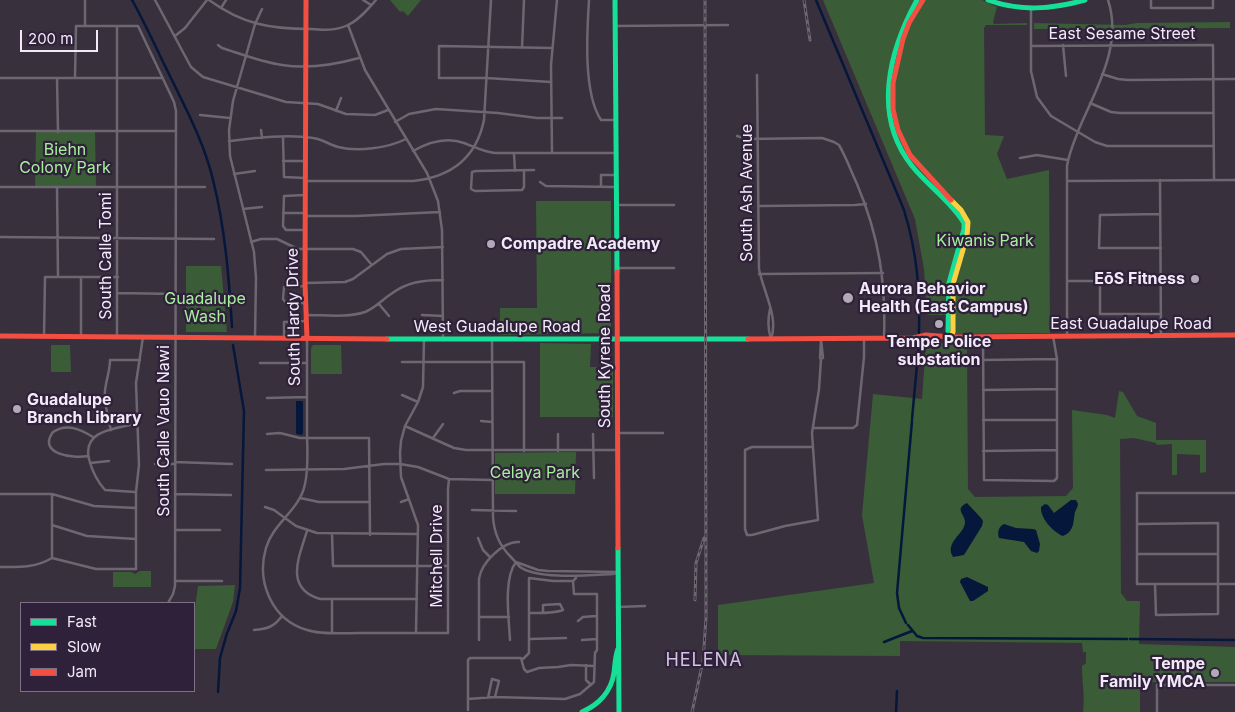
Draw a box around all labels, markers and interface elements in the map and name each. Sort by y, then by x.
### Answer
scale bar [22,20,100,52]
street label: East Sesame Street [1049,24,1195,44]
text: 200 m [28,29,73,48]
street label: South Ash Avenue [737,124,757,262]
park label: Biehn Colony Park [19,140,111,178]
street label: South Calle Tomi [96,192,116,320]
park label: Kiwanis Park [936,231,1034,251]
place label: Compadre Academy [501,234,660,254]
marker: Compadre Academy [485,238,497,250]
street label: South Hardy Drive [283,248,305,386]
place label: EōS Fitness [1094,269,1185,289]
marker: EōS Fitness [1189,273,1201,285]
place label: Aurora Behavior Health (East Campus) [859,279,1029,317]
street label: South Kyrene Road [595,284,615,428]
park label: Guadalupe Wash [164,289,246,327]
marker: Aurora Behavior Health (East Campus) [841,291,855,305]
street label: East Guadalupe Road [1050,314,1212,334]
street label: West Guadalupe Road [413,317,581,337]
marker: Tempe Police substation [933,318,945,330]
place label: Tempe Police substation [887,332,991,370]
street label: South Calle Vauo Nawi [154,345,174,517]
place label: Guadalupe Branch Library [27,390,142,428]
marker: Guadalupe Branch Library [11,403,23,415]
park label: Celaya Park [490,463,580,483]
street label: Mitchell Drive [427,504,447,608]
legend [20,602,195,692]
text: Fast [67,612,97,631]
text: Slow [67,637,101,656]
district label: HELENA [665,650,743,672]
place label: Tempe Family YMCA [1100,654,1205,692]
text: Jam [67,662,97,681]
marker: Tempe Family YMCA [1209,667,1221,679]

